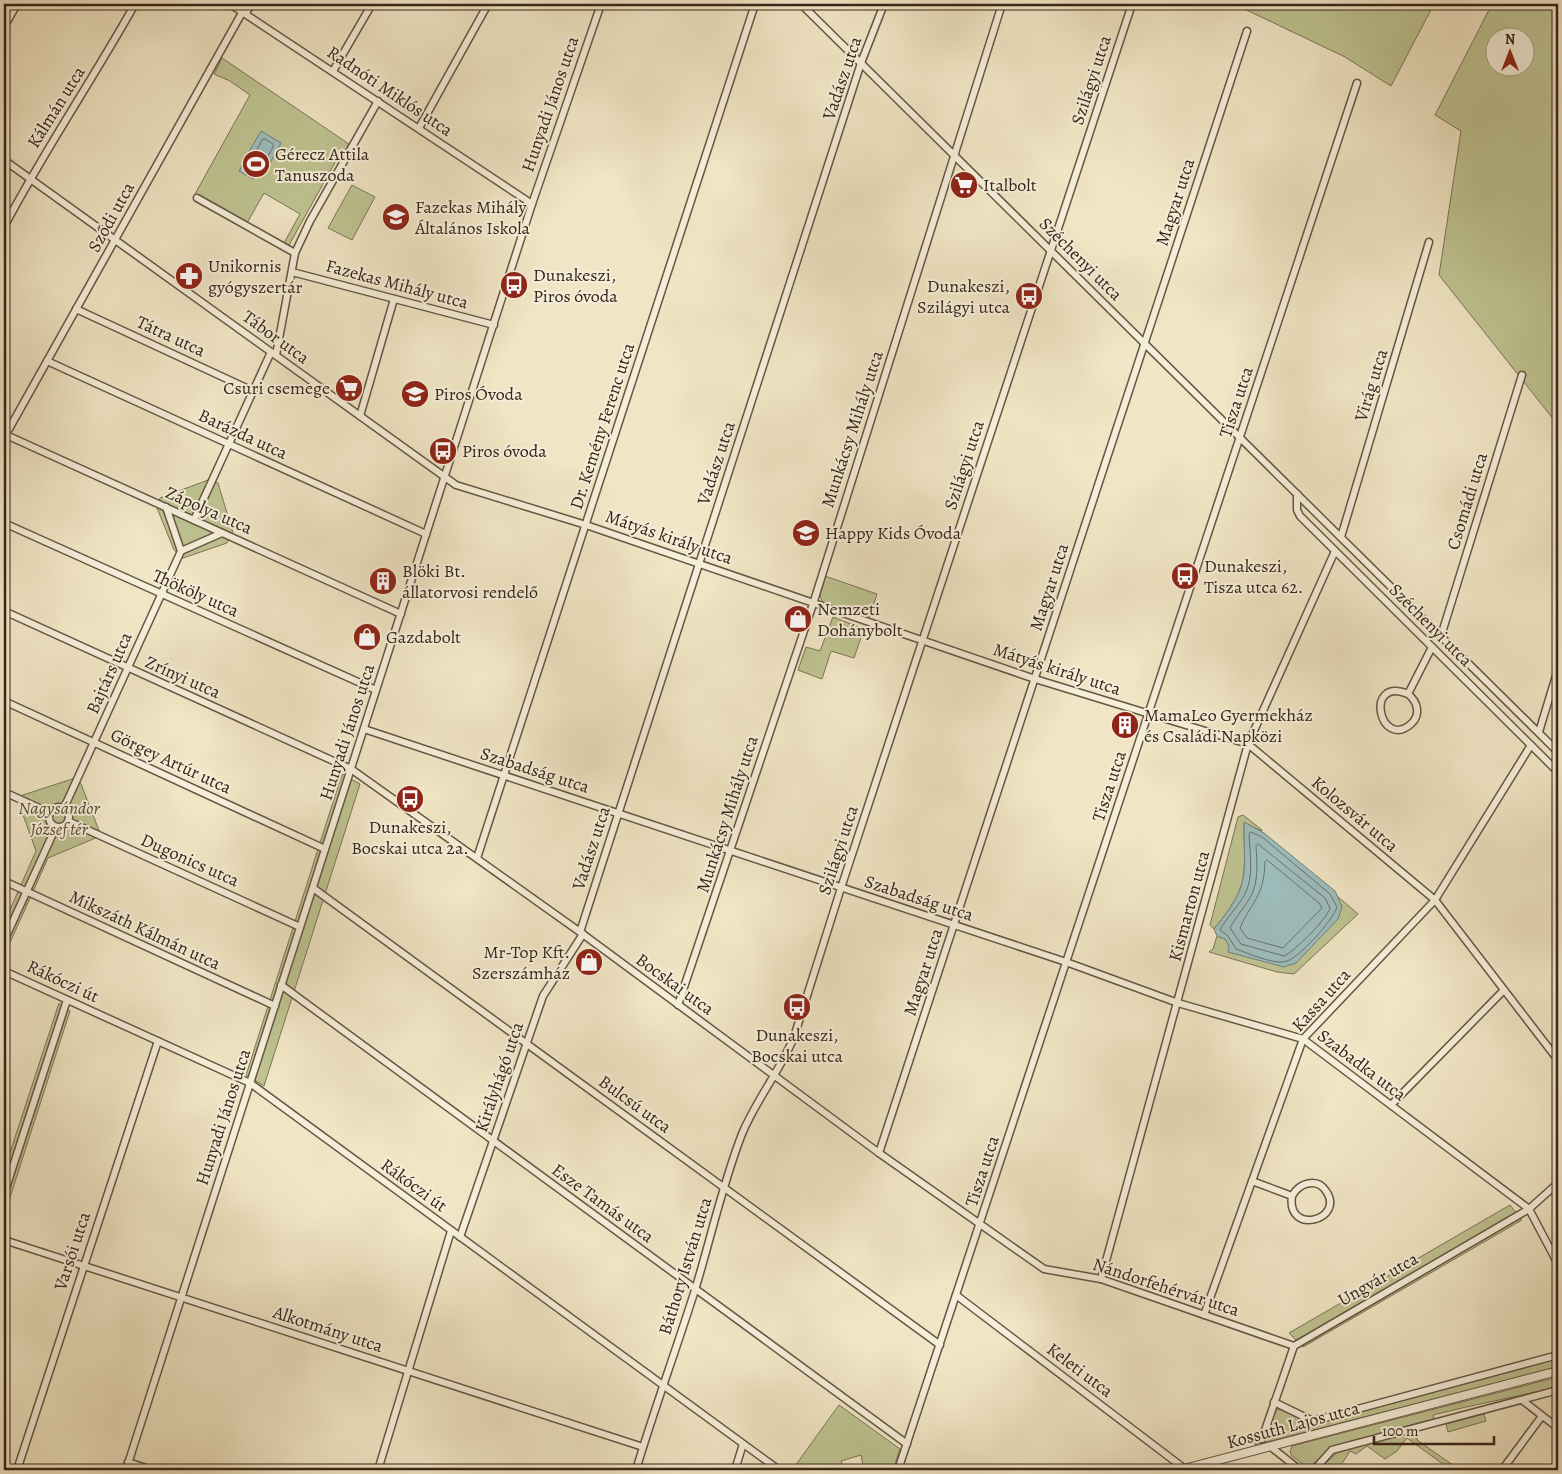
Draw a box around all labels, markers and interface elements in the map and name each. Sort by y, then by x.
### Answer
north arrow [1484,28,1534,78]
text: N [1505,30,1515,49]
street label: Hunyadi János utca [516,32,585,175]
street label: Szilágyi utca [1065,32,1117,128]
street label: Vadász utca [816,33,868,124]
street label: Radnóti Miklós utca [322,40,458,142]
street label: Kálmán utca [21,61,91,152]
place label: Gérecz Attila Tanuszoda [275,142,370,187]
sports icon: Gérecz Attila Tanuszoda [241,149,271,179]
street label: Magyar utca [1150,155,1201,249]
supermarket icon: Italbolt [949,170,979,200]
place label: Italbolt [983,173,1037,197]
street label: Sződi utca [82,177,140,256]
place label: Fazekas Mihály Általános Iskola [414,195,531,240]
school or university icon: Fazekas Mihály Általános Iskola [381,202,411,232]
street label: Széchenyi utca [1034,212,1128,306]
street label: Fazekas Mihály utca [323,253,471,315]
place label: Unikornis gyógyszertár [208,254,303,299]
pharmacy icon: Unikornis gyógyszertár [174,261,204,291]
place label: Dunakeszi, Piros óvoda [533,263,618,308]
bus stop icon: Dunakeszi, Piros óvoda [499,270,529,300]
place label: Dunakeszi, Szilágyi utca [917,274,1011,319]
bus stop icon: Dunakeszi, Szilágyi utca [1014,281,1044,311]
street label: Tábor utca [238,305,315,370]
street label: Tátra utca [133,310,210,363]
street label: Dr. Kemény Ferenc utca [564,339,640,512]
street label: Virág utca [1348,345,1394,425]
street label: Munkácsy Mihály utca [815,347,889,510]
street label: Tisza utca [1213,363,1259,441]
supermarket icon: Csuri csemege [334,373,364,403]
place label: Csuri csemege [223,376,330,400]
school or university icon: Piros Óvoda [400,379,430,409]
place label: Piros Óvoda [434,382,523,406]
street label: Barázda utca [195,403,292,465]
street label: Szilágyi utca [938,417,990,513]
street label: Vadász utca [691,418,741,509]
bus stop icon: Piros óvoda [428,436,458,466]
place label: Piros óvoda [462,439,547,463]
street label: Csomádi utca [1441,449,1493,553]
street label: Zápolya utca [162,480,257,540]
street label: Mátyás király utca [602,504,736,570]
school or university icon: Happy Kids Óvoda [791,518,821,548]
place label: Happy Kids Óvoda [825,521,962,545]
street label: Magyar utca [1024,540,1075,634]
place label: Dunakeszi, Tisza utca 62. [1204,554,1303,599]
place label: Blöki Bt. állatorvosi rendelő [402,559,538,604]
bus stop icon: Dunakeszi, Tisza utca 62. [1170,561,1200,591]
street label: Thököly utca [149,563,243,623]
building icon: Blöki Bt. állatorvosi rendelő [368,566,398,596]
street label: Széchenyi utca [1384,578,1478,672]
place label: Nemzeti Dohánybolt [817,597,903,642]
shop icon: Nemzeti Dohánybolt [783,604,813,634]
shop icon: Gazdabolt [352,622,382,652]
place label: Gazdabolt [386,625,461,649]
street label: Bajtárs utca [80,628,138,718]
street label: Mátyás király utca [990,637,1125,701]
street label: Zrínyi utca [142,650,225,704]
street label: Hunyadi János utca [314,660,381,803]
place label: MamaLeo Gyermekház és Családi Napközi [1144,703,1313,748]
building icon: MamaLeo Gyermekház és Családi Napközi [1110,710,1140,740]
street label: Görgey Artúr utca [107,722,236,800]
street label: Munkácsy Mihály utca [690,732,764,895]
street label: Szabadság utca [477,741,593,799]
street label: Tisza utca [1086,747,1132,825]
street label: Kolozsvár utca [1306,771,1404,858]
bus stop icon: Dunakeszi, Bocskai utca 2a. [395,784,425,814]
park label: Nagysándor József tér [18,796,101,841]
street label: Szilágyi utca [812,802,864,898]
street label: Vadász utca [566,803,616,894]
place label: Dunakeszi, Bocskai utca 2a. [351,815,469,860]
street label: Dugonics utca [137,828,244,893]
street label: Kismarton utca [1163,847,1215,964]
street label: Szabadság utca [861,869,977,927]
street label: Mikszáth Kálmán utca [65,884,225,976]
street label: Magyar utca [898,925,949,1019]
place label: Mr-Top Kft. Szerszámház [472,940,570,985]
shop icon: Mr-Top Kft. Szerszámház [574,947,604,977]
street label: Bocskai utca [631,947,720,1021]
street label: Rákóczi út [23,954,103,1008]
street label: Kassa utca [1286,963,1356,1037]
bus stop icon: Dunakeszi, Bocskai utca [782,992,812,1022]
street label: Királyhágó utca [469,1018,529,1135]
place label: Dunakeszi, Bocskai utca [751,1023,843,1068]
street label: Szabadka utca [1313,1024,1412,1107]
street label: Hunyadi János utca [190,1045,257,1188]
street label: Bulcsú utca [594,1069,677,1139]
street label: Tisza utca [959,1132,1005,1210]
street label: Rákóczi út [376,1153,452,1217]
street label: Esze Tamás utca [547,1158,659,1249]
street label: Báthory István utca [653,1194,718,1338]
street label: Varsói utca [48,1208,96,1294]
street label: Ungvár utca [1334,1246,1423,1312]
street label: Nándorfehérvár utca [1090,1252,1243,1322]
street label: Alkotmány utca [269,1300,387,1358]
street label: Keleti utca [1042,1337,1119,1403]
street label: Kossuth Lajos utca [1224,1396,1363,1454]
scale bar [1374,1414,1494,1446]
text: 100 m [1382,1421,1419,1441]

